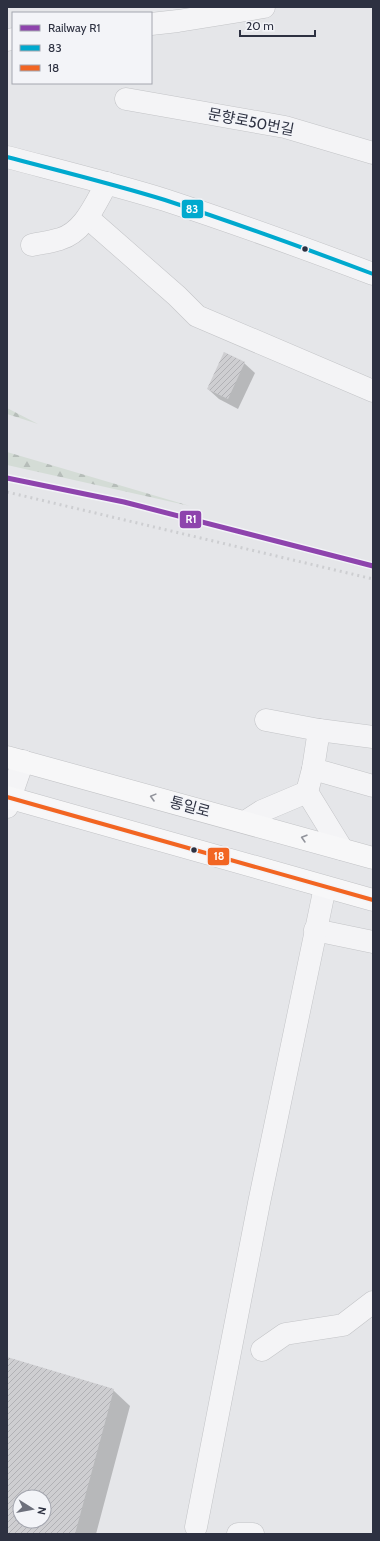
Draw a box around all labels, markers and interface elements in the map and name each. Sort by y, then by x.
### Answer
legend [12,12,152,84]
scale bar [240,12,315,38]
text: 20 m [246,18,274,33]
text: Railway R1 [48,20,100,35]
text: 83 [48,40,62,55]
text: 18 [48,60,59,75]
street label: 문향로50번길 [206,105,296,139]
line badge: 83 [181,199,204,219]
text: 83 [186,202,198,216]
unlabelled marker [300,244,310,254]
line badge: R1 [179,510,202,529]
text: R1 [186,512,196,526]
one-way arrow [150,793,157,802]
street label: 통일로 [168,793,212,821]
one-way arrow [301,834,308,843]
unlabelled marker [189,845,199,855]
line badge: 18 [207,847,230,866]
text: 18 [214,849,225,863]
north arrow [12,1489,52,1529]
text: N [34,1506,49,1516]

